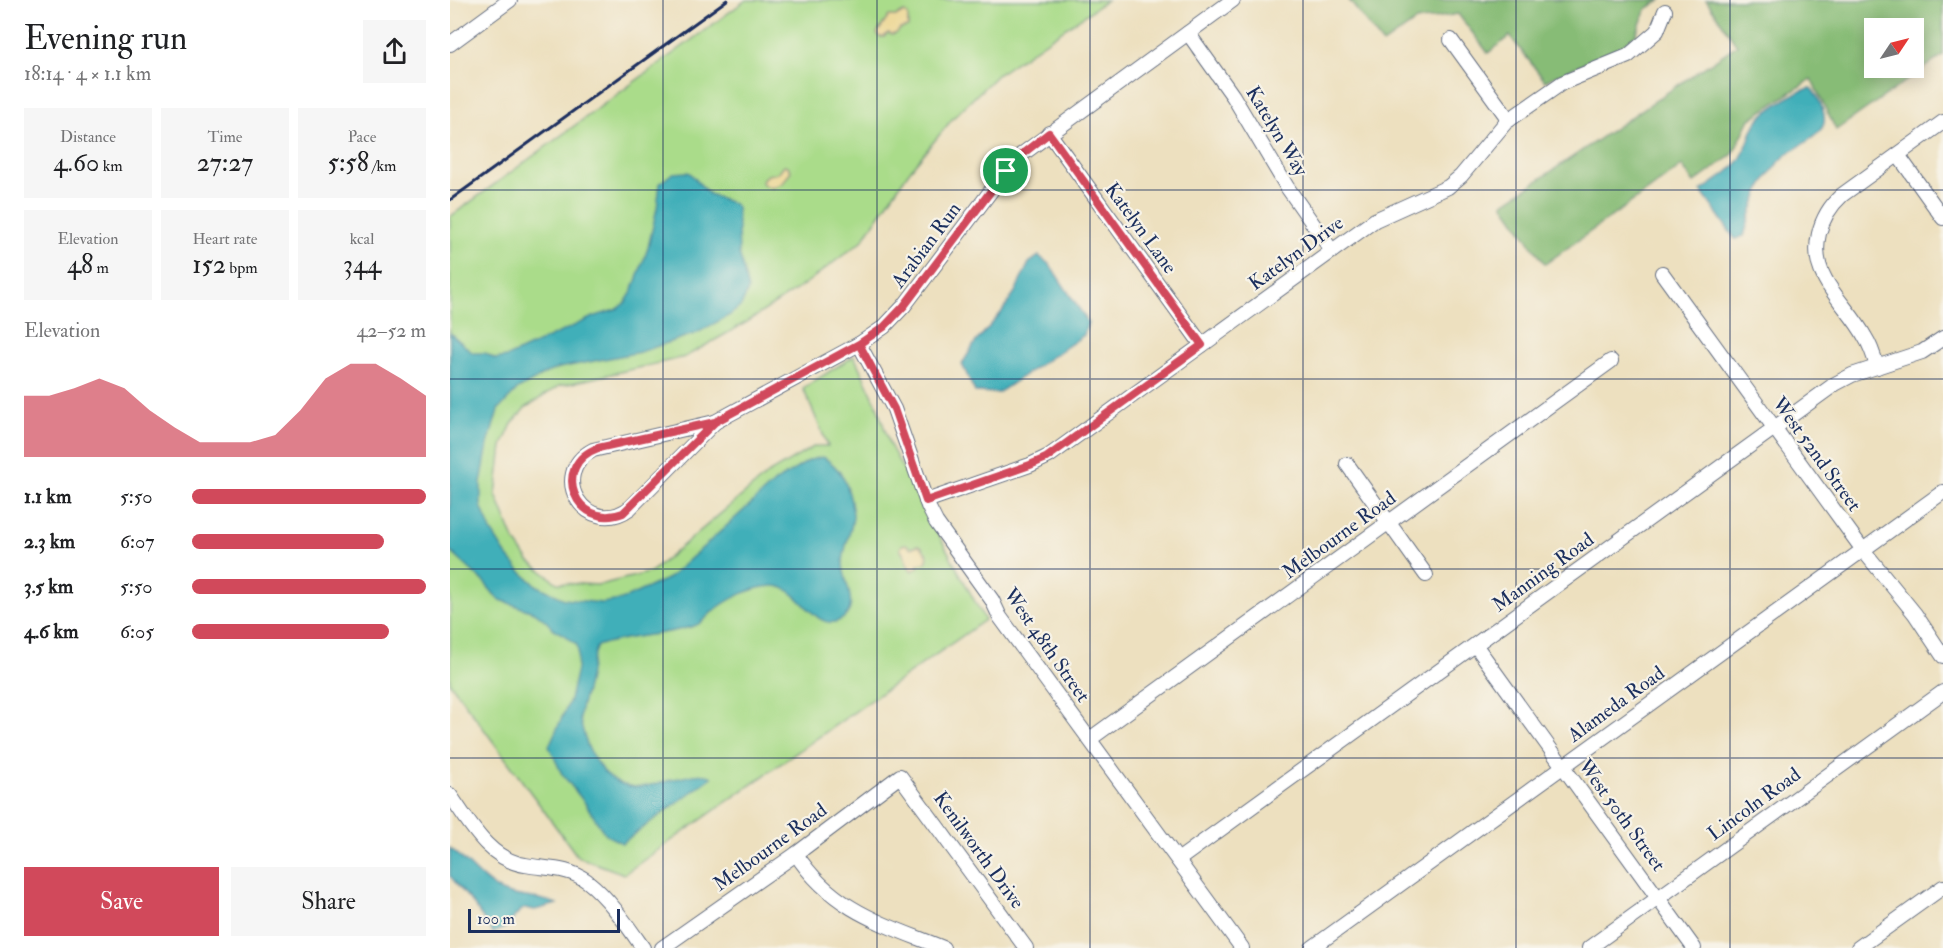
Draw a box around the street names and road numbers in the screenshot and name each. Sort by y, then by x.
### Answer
street label: Katelyn Way [1240,81,1314,182]
street label: Katelyn Lane [1100,177,1182,279]
street label: Arabian Run [885,197,966,294]
street label: Katelyn Drive [1244,210,1348,296]
street label: West 52nd Street [1766,391,1867,517]
street label: Melbourne Road [1277,485,1401,585]
street label: Manning Road [1487,527,1599,617]
street label: West 48th Street [998,582,1096,707]
street label: Alameda Road [1562,660,1670,748]
street label: West 50th Street [1572,753,1671,876]
street label: Lincoln Road [1703,762,1806,846]
street label: Kenilworth Drive [928,786,1030,914]
street label: Melbourne Road [708,797,832,897]

